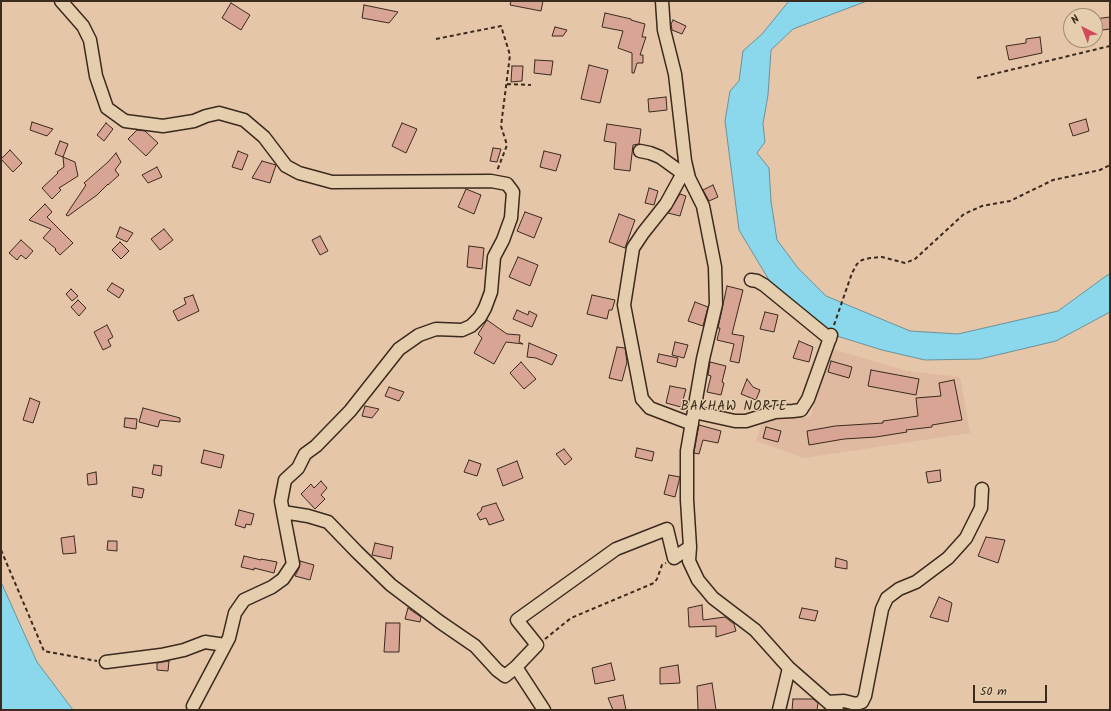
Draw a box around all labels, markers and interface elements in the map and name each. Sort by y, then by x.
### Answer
north arrow [1063,8,1103,48]
text: N [1067,11,1084,29]
district label: BAKHAW NORTE [681,400,787,416]
scale bar [975,677,1049,703]
text: 50 m [980,682,1007,701]

